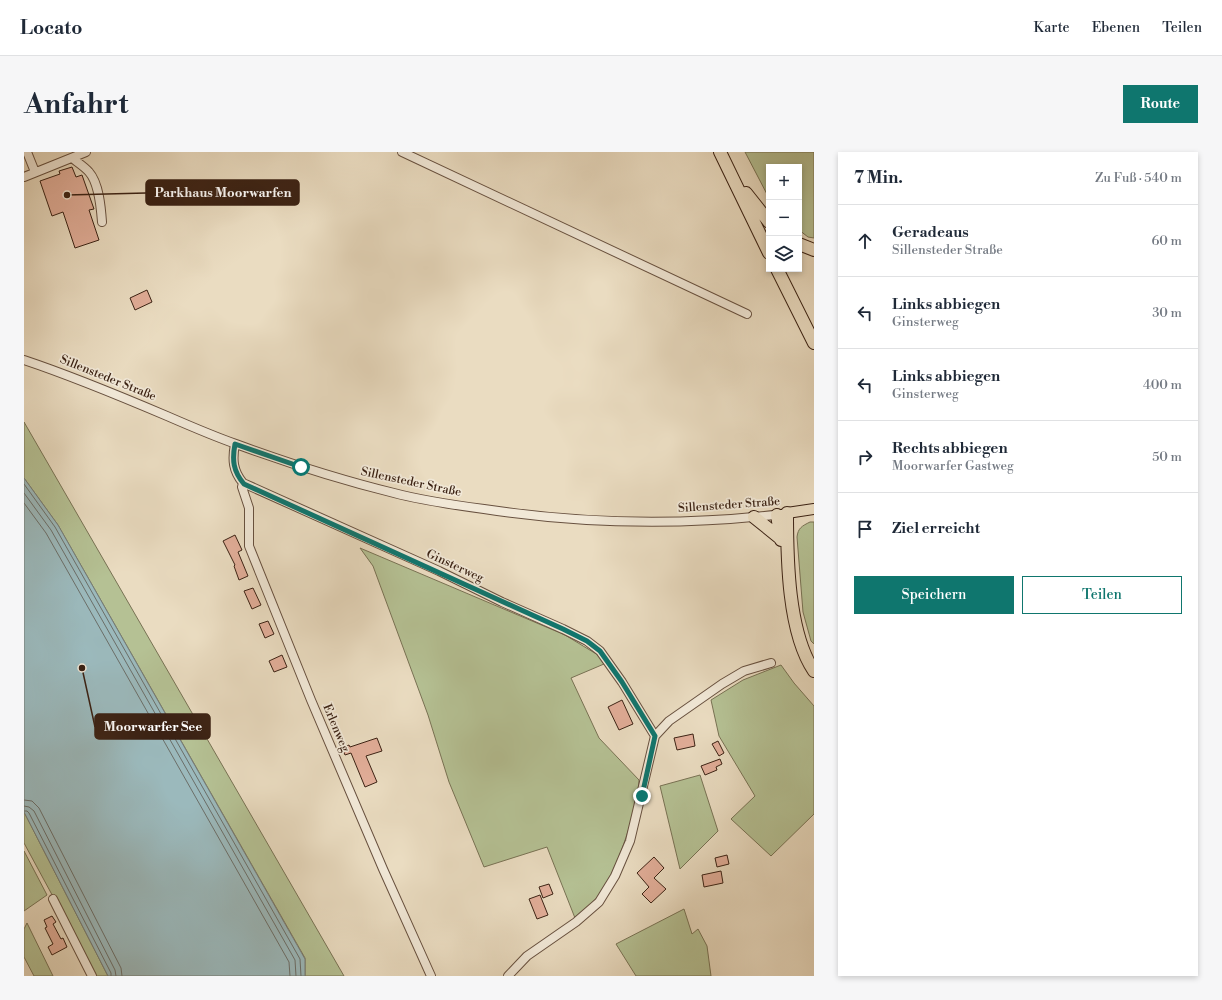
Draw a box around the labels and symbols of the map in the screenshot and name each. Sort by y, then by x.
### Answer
callout: Parkhaus Moorwarfen [146,180,299,205]
text: Parkhaus Moorwarfen [154,185,292,201]
street label: Sillensteder Straße [58,352,158,404]
route start [292,458,310,476]
street label: Sillensteder Straße [359,464,463,500]
street label: Sillensteder Straße [677,494,781,516]
street label: Ginsterweg [424,546,487,586]
street label: Erlenweg [319,702,353,755]
callout: Moorwarfer See [95,714,210,739]
text: Moorwarfer See [104,719,202,735]
route end [633,787,651,805]

